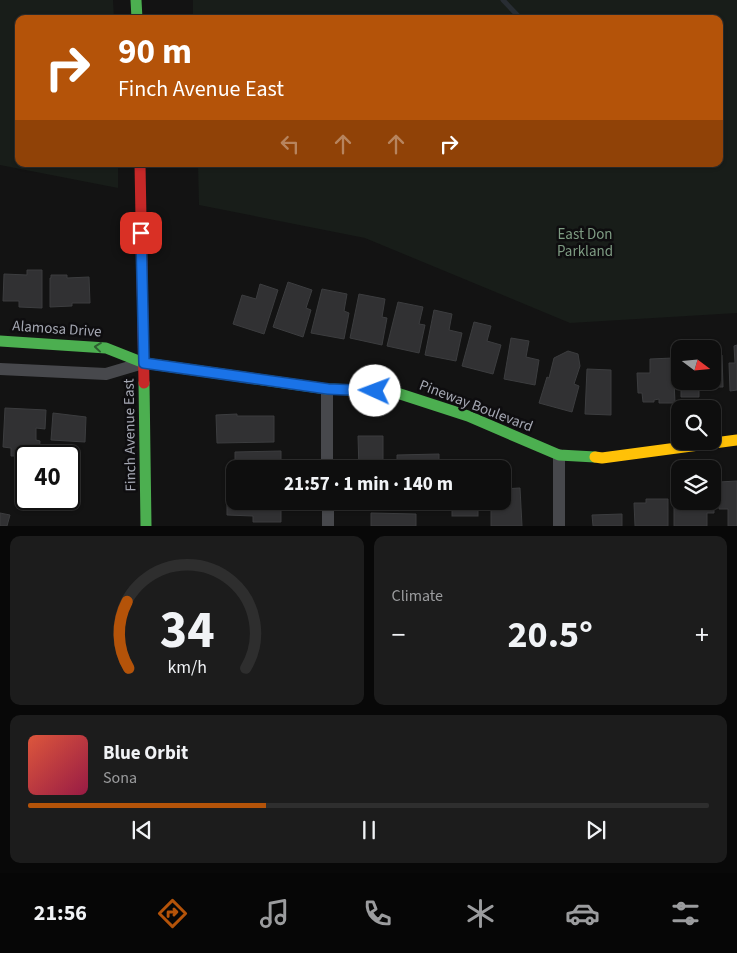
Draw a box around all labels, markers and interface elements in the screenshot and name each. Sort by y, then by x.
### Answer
text: 90 m [118,27,192,77]
icon: right [35,35,100,100]
text: Finch Avenue East [118,73,284,105]
icon: left [276,130,304,158]
icon: ahead [329,130,357,158]
icon: ahead [382,130,410,158]
icon: right [435,130,463,158]
pin [120,212,162,254]
icon: arrive [127,219,155,247]
park label: East Don Parkland [557,224,613,262]
street label: Alamosa Drive [12,315,102,343]
north arrow [671,340,721,390]
map controls [671,340,721,510]
one-way arrow [94,342,102,353]
position arrow [348,364,400,416]
street label: Pineway Boulevard [416,375,536,437]
street label: Finch Avenue East [119,378,141,492]
button: search [671,400,721,450]
speed limit sign: 40 [15,445,80,510]
button: layers [671,460,721,510]
text: 21:57 · 1 min · 140 m [284,471,453,498]
text: Climate [392,585,443,607]
text: 34 [159,594,214,668]
text: 20.5° [508,608,593,662]
text: − [392,615,405,655]
text: + [695,615,709,655]
text: km/h [167,655,207,680]
text: Blue Orbit [103,740,188,767]
text: Sona [103,767,137,789]
icon: previous [128,816,156,844]
icon: pause [355,816,383,844]
icon: next [582,816,610,844]
icon: directions [155,896,190,931]
icon: music [257,896,292,931]
icon: phone [360,896,395,931]
icon: climate [463,896,498,931]
icon: car [565,896,600,931]
icon: filters [668,896,703,931]
text: 21:56 [34,897,87,929]

